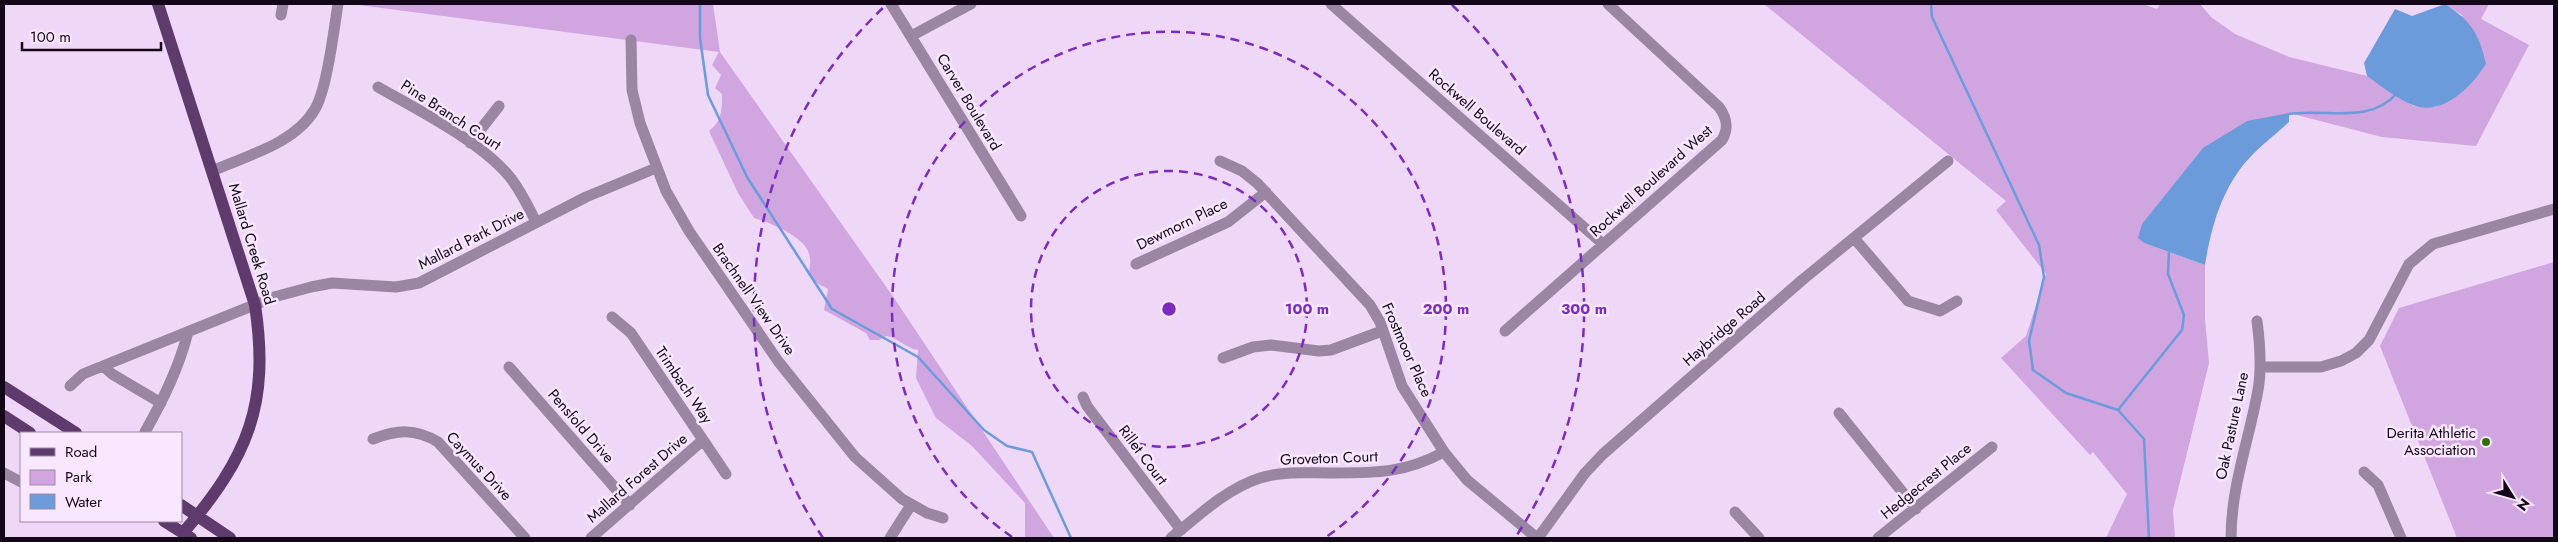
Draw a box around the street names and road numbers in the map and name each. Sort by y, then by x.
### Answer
street label: Carver Boulevard [931,49,1007,155]
street label: Rockwell Boulevard [1424,63,1530,161]
street label: Pine Branch Court [397,74,506,156]
street label: Rockwell Boulevard West [1585,120,1717,242]
street label: Mallard Creek Road [223,181,281,307]
street label: Dewmorn Place [1133,192,1232,256]
street label: Mallard Park Drive [414,203,528,275]
street label: Brachnell View Drive [707,239,801,360]
street label: Haybridge Road [1678,287,1770,371]
street label: Frostmoor Place [1376,299,1438,401]
street label: Trimbach Way [650,342,718,428]
street label: Oak Pasture Lane [2210,370,2254,482]
street label: Pensfold Drive [543,384,620,468]
street label: Rillet Court [1113,420,1173,490]
street label: Caymus Drive [441,427,517,506]
street label: Mallard Forest Drive [582,428,692,528]
street label: Hedgecrest Place [1876,437,1976,524]
street label: Groveton Court [1280,445,1379,471]

